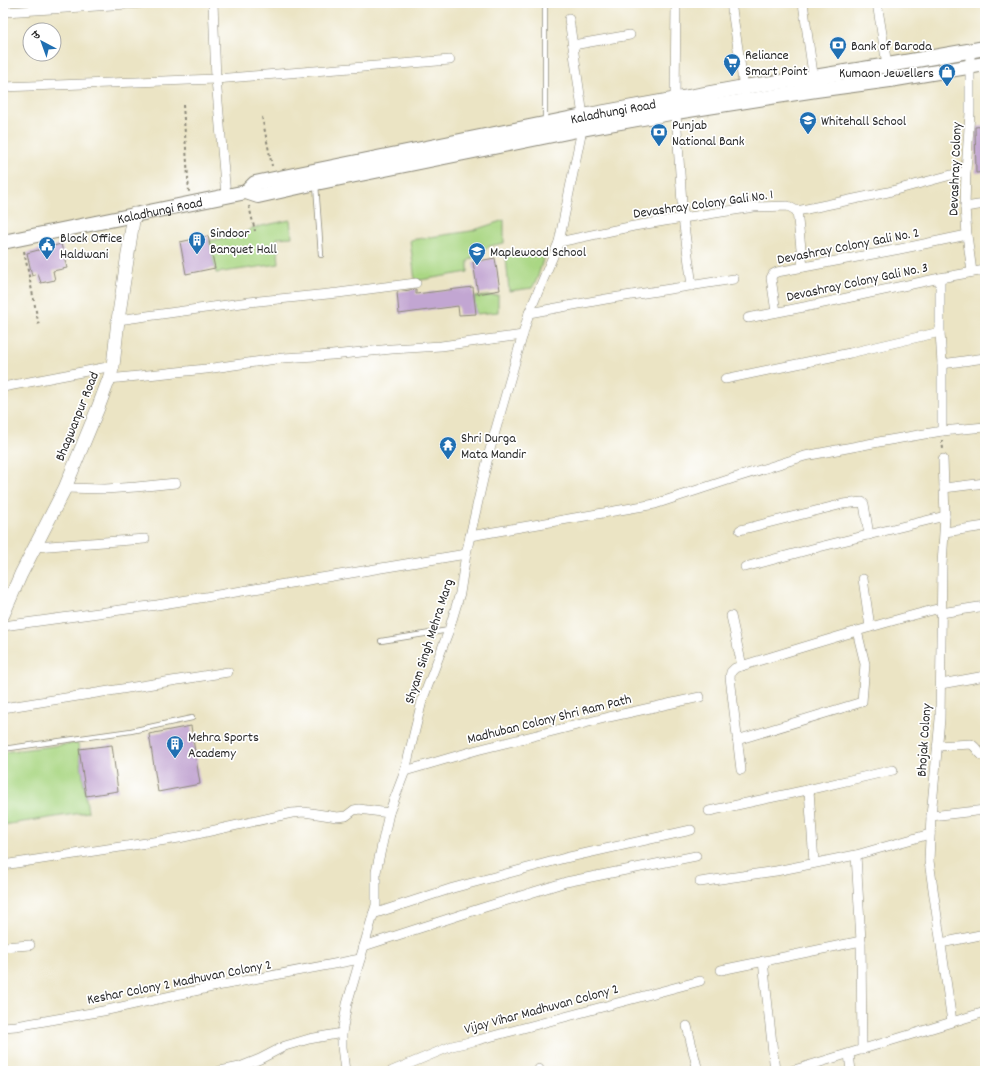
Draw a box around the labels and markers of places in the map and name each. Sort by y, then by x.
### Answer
bank icon: Bank of Baroda [828,35,848,60]
place label: Bank of Baroda [851,37,932,57]
place label: Reliance Smart Point [745,46,808,82]
supermarket icon: Reliance Smart Point [722,52,742,77]
shop icon: Kumaon Jewellers [937,62,957,87]
place label: Kumaon Jewellers [839,64,934,84]
school or university icon: Whitehall School [798,110,818,135]
place label: Whitehall School [821,112,907,132]
place label: Punjab National Bank [672,116,745,152]
bank icon: Punjab National Bank [649,122,669,147]
place label: Sindoor Banquet Hall [210,224,278,260]
place label: Block Office Haldwani [60,229,122,265]
building icon: Sindoor Banquet Hall [187,230,207,255]
public building icon: Block Office Haldwani [37,235,57,260]
school or university icon: Maplewood School [467,241,487,266]
place label: Maplewood School [490,243,587,263]
place label: Shri Durga Mata Mandir [461,429,527,465]
temple icon: Shri Durga Mata Mandir [438,435,458,460]
place label: Mehra Sports Academy [188,728,259,764]
building icon: Mehra Sports Academy [165,734,185,759]

